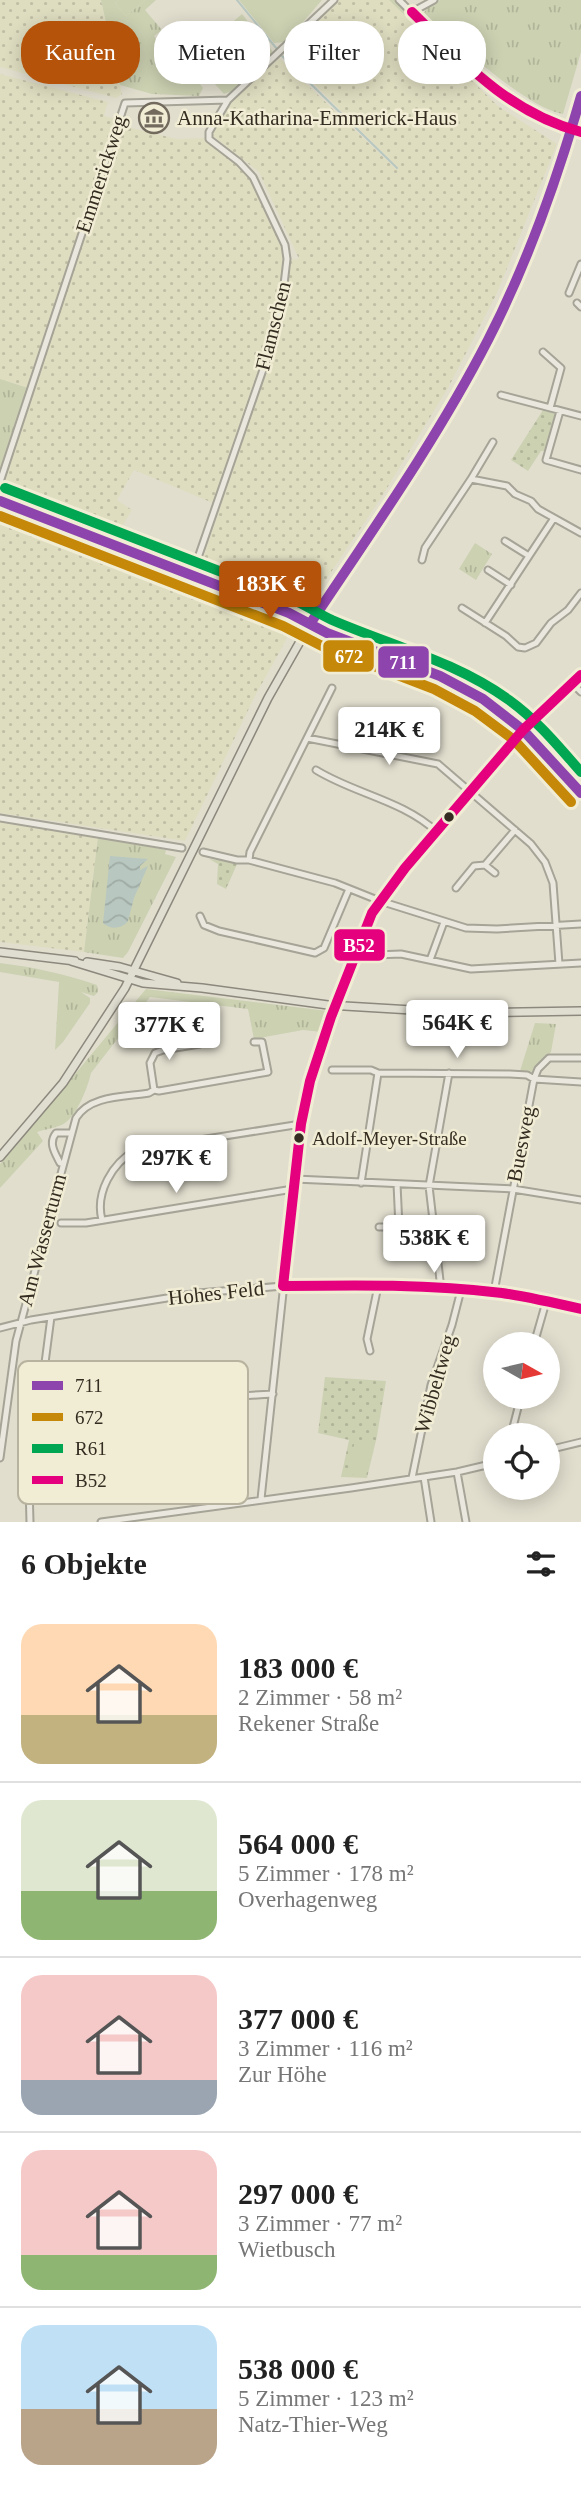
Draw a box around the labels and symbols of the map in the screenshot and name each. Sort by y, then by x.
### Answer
museum icon: Anna-Katharina-Emmerick-Haus [137,101,171,135]
place label: Anna-Katharina-Emmerick-Haus [177,106,457,130]
street label: Emmerickweg [71,112,131,236]
street label: Flamschen [250,278,296,373]
pin: 183K € [213,562,327,621]
line badge: 672 [322,639,375,673]
line badge: 711 [377,645,430,679]
text: 672 [335,646,363,667]
text: 711 [389,652,417,673]
pin: 214K € [332,708,446,767]
unlabelled marker [442,810,456,824]
line badge: B52 [333,928,386,962]
text: B52 [343,935,375,956]
pin: 564K € [400,1000,514,1060]
pin: 377K € [112,1002,226,1062]
street label: Buesweg [502,1103,540,1184]
place label: Adolf-Meyer-Straße [312,1128,467,1149]
marker: Adolf-Meyer-Straße [292,1131,306,1145]
pin: 297K € [119,1136,233,1195]
street label: Am Wasserturm [13,1171,71,1309]
pin: 538K € [377,1216,491,1275]
street label: Hohes Feld [167,1276,266,1310]
street label: Wibbeltweg [409,1331,461,1436]
north arrow [483,1332,560,1409]
legend [18,1361,248,1504]
text: 711 [75,1375,103,1396]
text: 672 [75,1407,104,1428]
text: R61 [75,1438,107,1459]
text: B52 [75,1470,107,1491]

